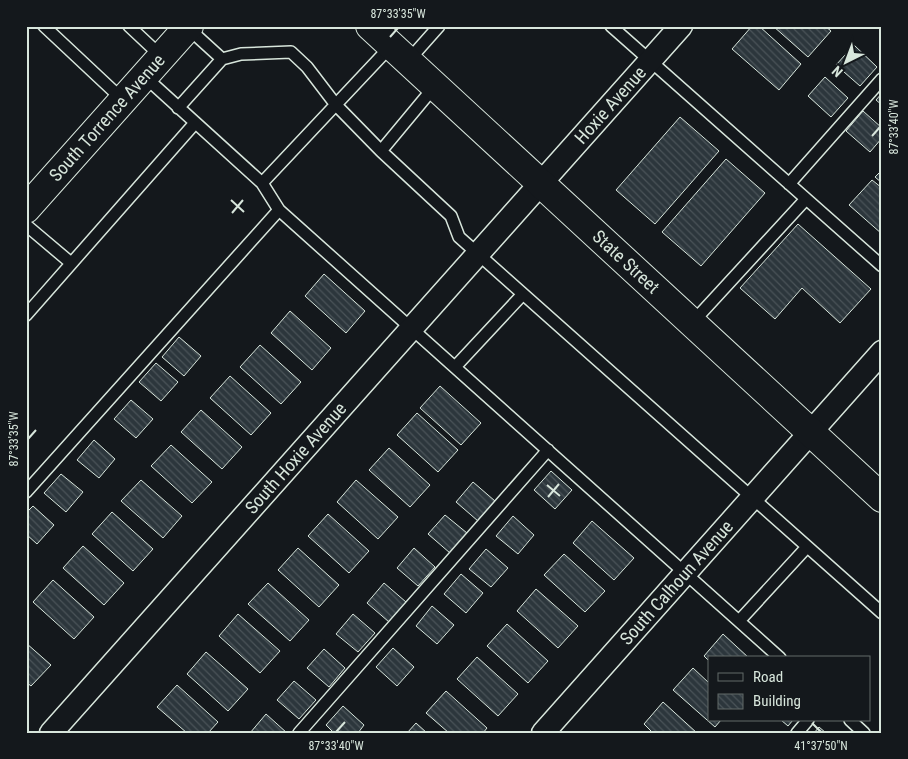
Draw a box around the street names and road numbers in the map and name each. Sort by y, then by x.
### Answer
street label: South Torrence Avenue [45,50,169,185]
street label: Hoxie Avenue [570,62,650,148]
street label: State Street [588,226,664,297]
street label: South Hoxie Avenue [240,398,350,518]
street label: South Calhoun Avenue [615,516,737,649]

